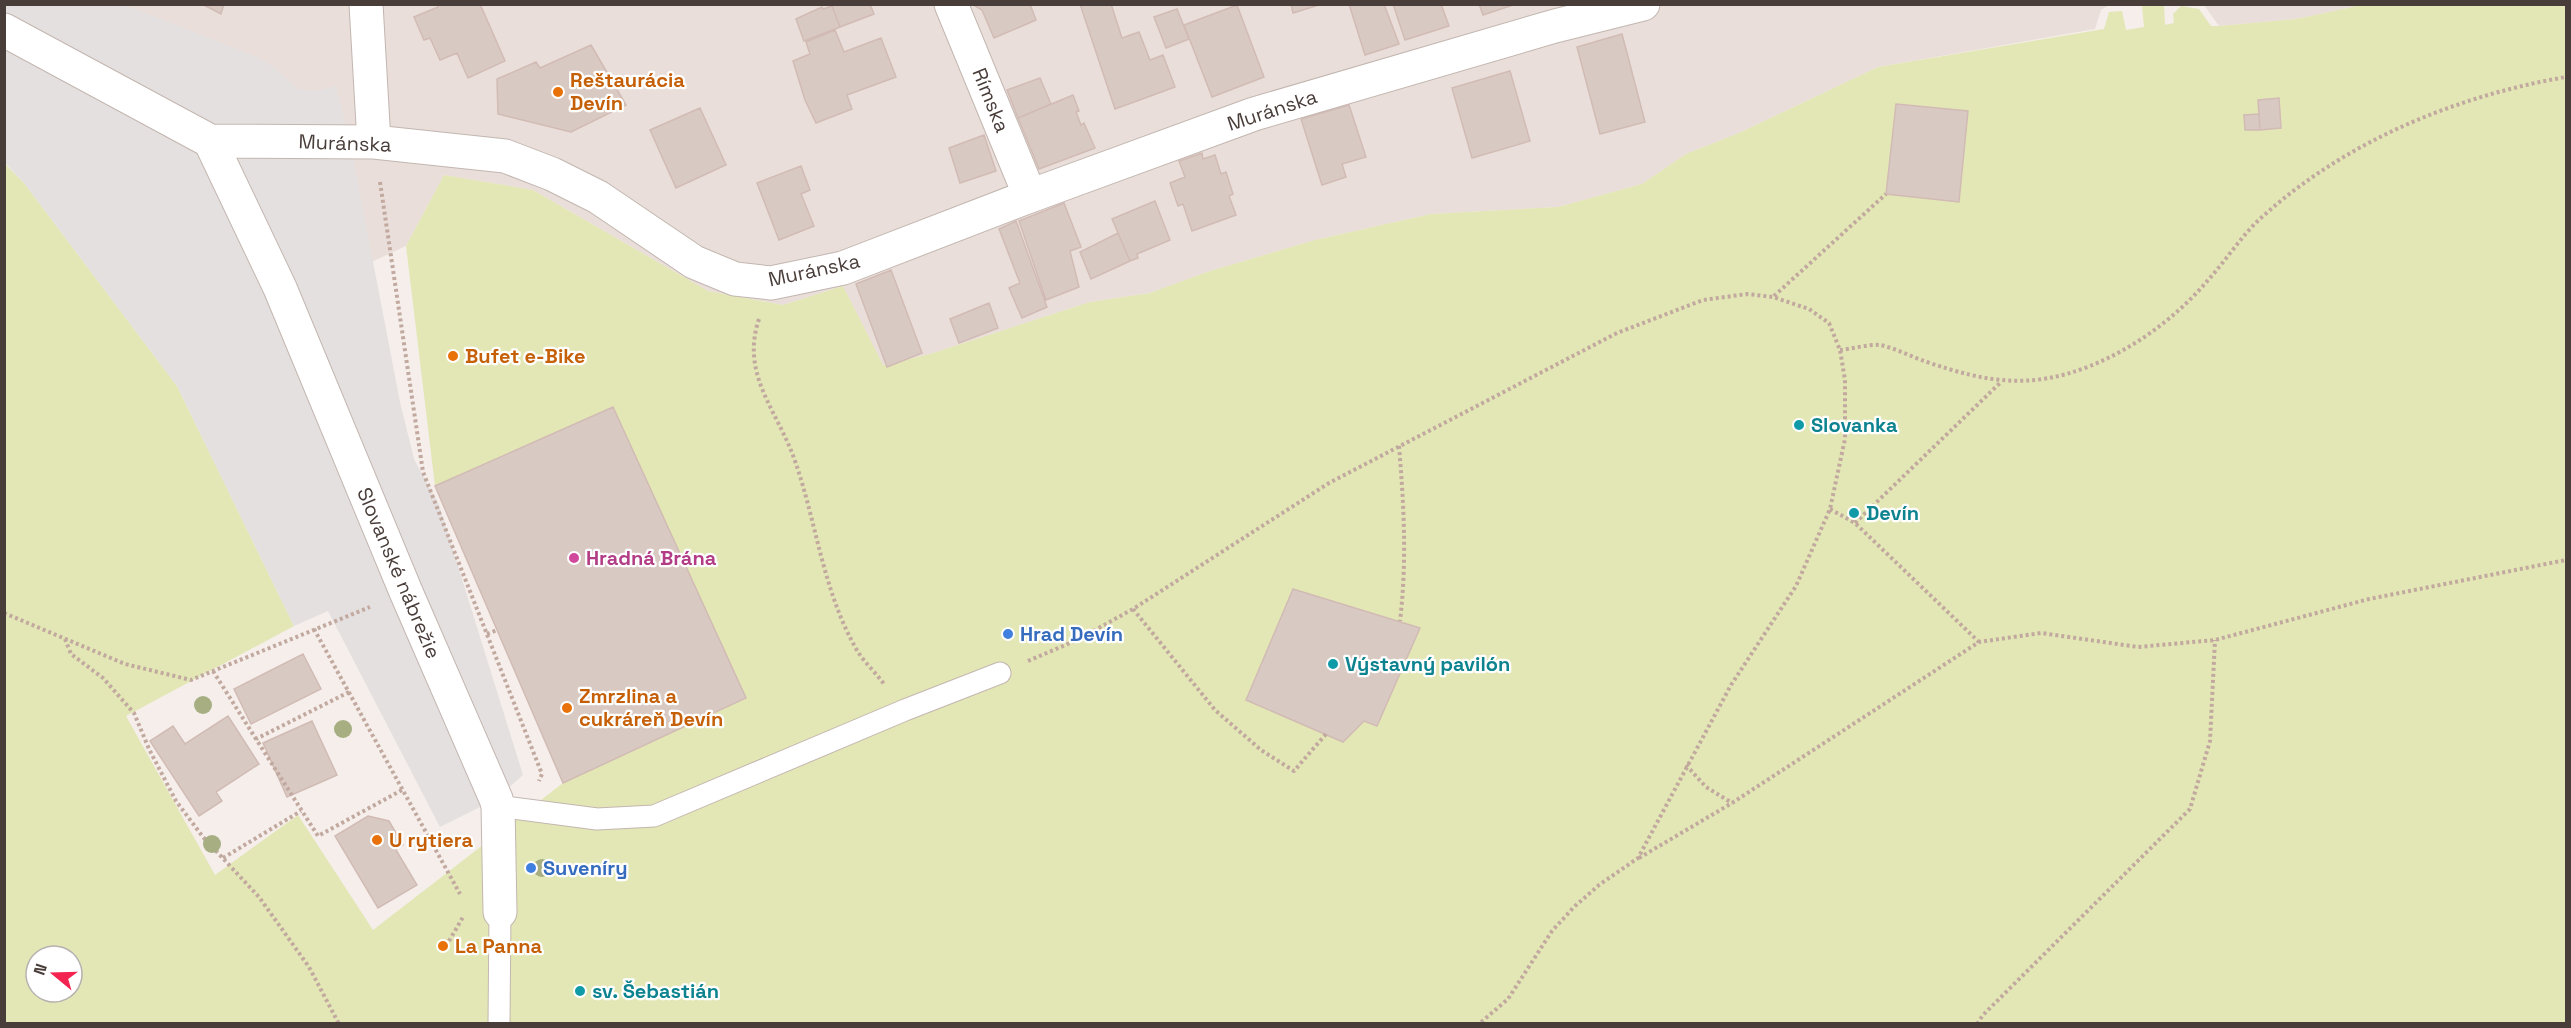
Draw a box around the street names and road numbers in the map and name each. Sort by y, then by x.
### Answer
street label: Rímska [966,64,1016,136]
street label: Muránska [1224,83,1320,137]
street label: Muránska [298,128,392,158]
street label: Muránska [766,248,862,292]
street label: Slovanské nábrežie [351,483,447,663]

